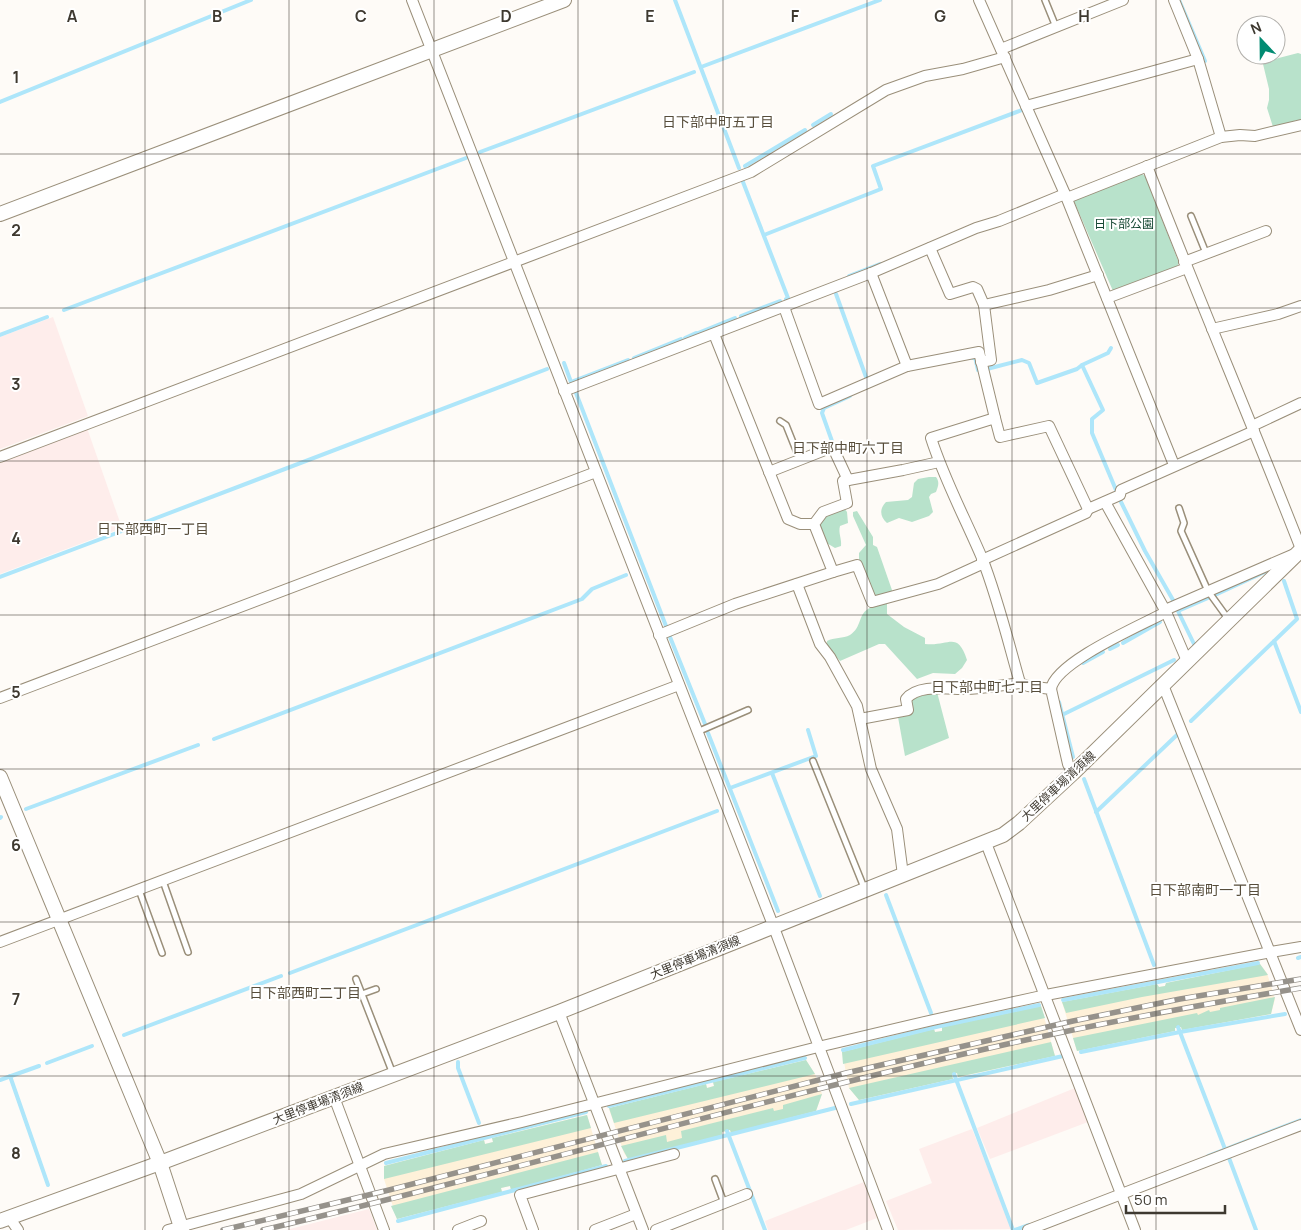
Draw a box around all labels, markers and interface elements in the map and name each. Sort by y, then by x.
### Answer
text: A [67,5,78,27]
text: B [212,5,222,27]
text: C [355,5,367,27]
text: D [500,5,512,27]
text: E [645,5,655,27]
text: F [791,5,800,27]
text: G [934,5,946,27]
text: H [1078,5,1090,27]
north arrow [1236,15,1286,65]
text: N [1248,17,1264,38]
text: 1 [12,66,20,88]
district label: 日下部中町五丁目 [662,112,774,131]
park label: 日下部公園 [1094,215,1154,232]
text: 2 [11,219,21,241]
text: 3 [11,373,21,395]
district label: 日下部中町六丁目 [792,438,904,457]
district label: 日下部西町一丁目 [97,519,209,538]
text: 4 [11,527,21,549]
district label: 日下部中町七丁目 [931,677,1043,696]
text: 5 [11,681,21,703]
street label: 大里停車場清須線 [1017,747,1099,825]
text: 6 [11,834,21,856]
district label: 日下部南町一丁目 [1149,880,1261,899]
street label: 大里停車場清須線 [647,931,743,983]
district label: 日下部西町二丁目 [249,983,361,1002]
text: 7 [12,988,20,1010]
street label: 大里停車場清須線 [270,1078,366,1128]
text: 8 [11,1142,21,1164]
scale bar [1126,1182,1225,1214]
text: 50 m [1134,1189,1168,1210]

